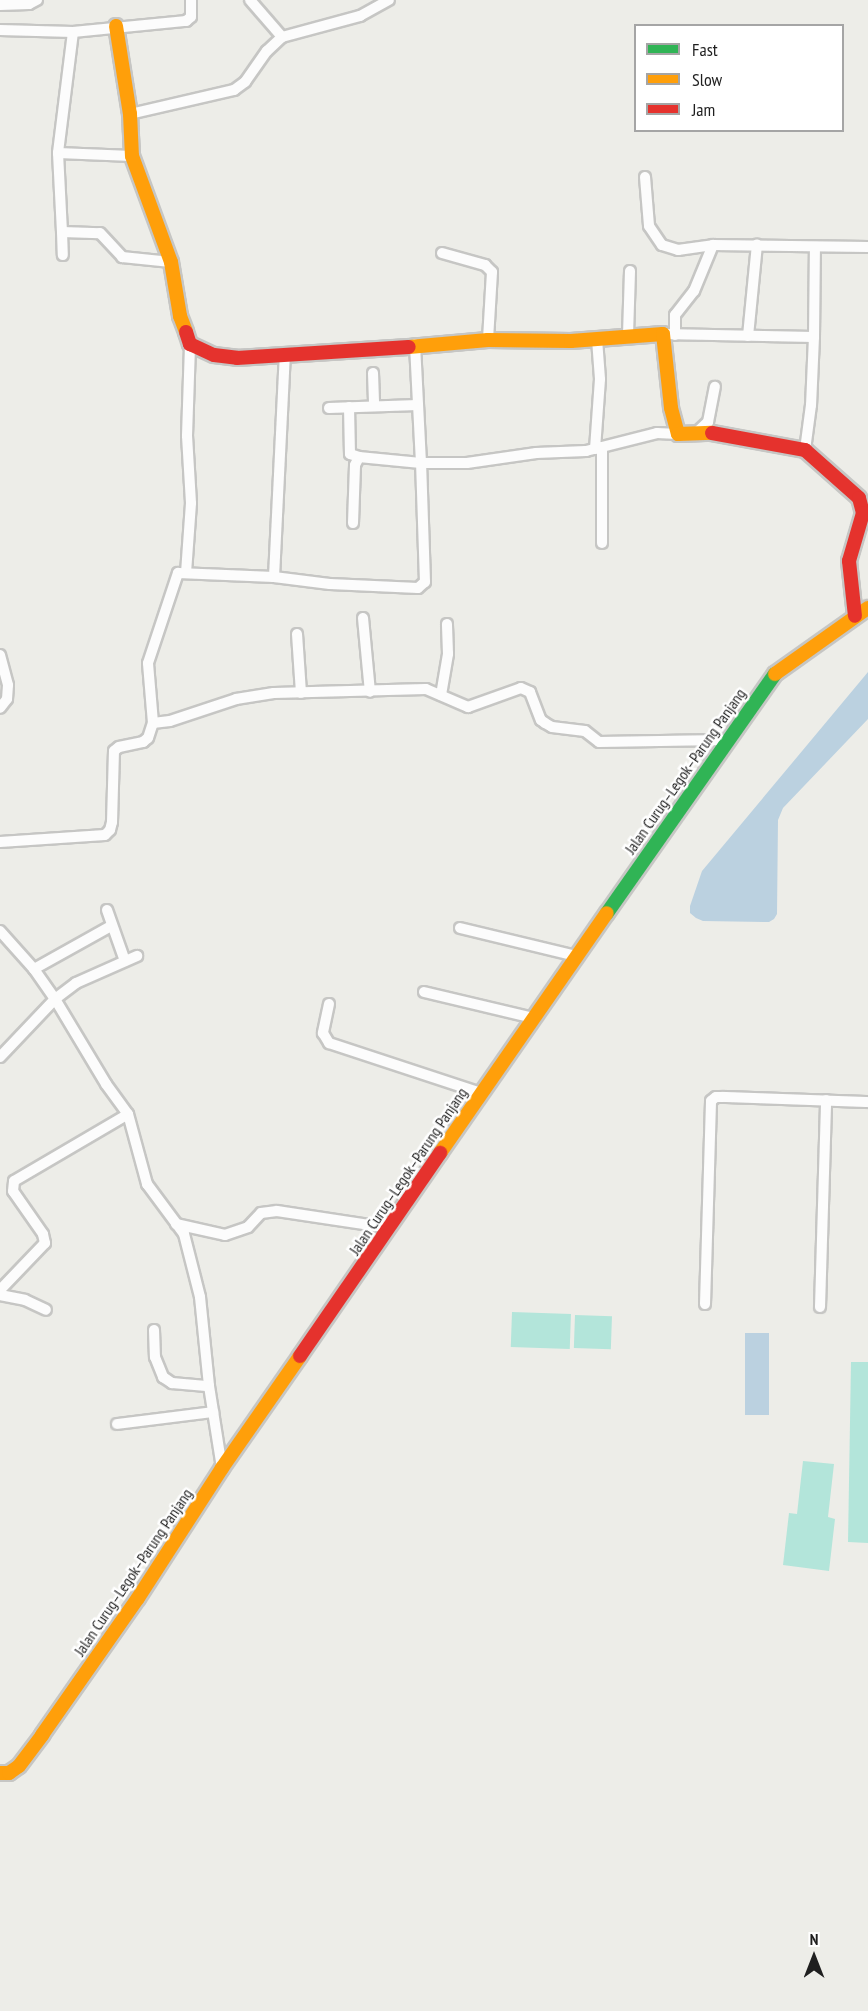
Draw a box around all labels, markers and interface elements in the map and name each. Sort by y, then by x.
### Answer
legend [634,24,844,132]
text: Fast [692,38,718,61]
text: Slow [692,68,722,91]
text: Jam [692,98,715,121]
street label: Jalan Curug–Legok–Parung Panjang [620,684,750,858]
street label: Jalan Curug–Legok–Parung Panjang [345,1084,471,1258]
street label: Jalan Curug–Legok–Parung Panjang [70,1485,196,1659]
north arrow [784,1927,844,1987]
text: N [810,1929,818,1949]

